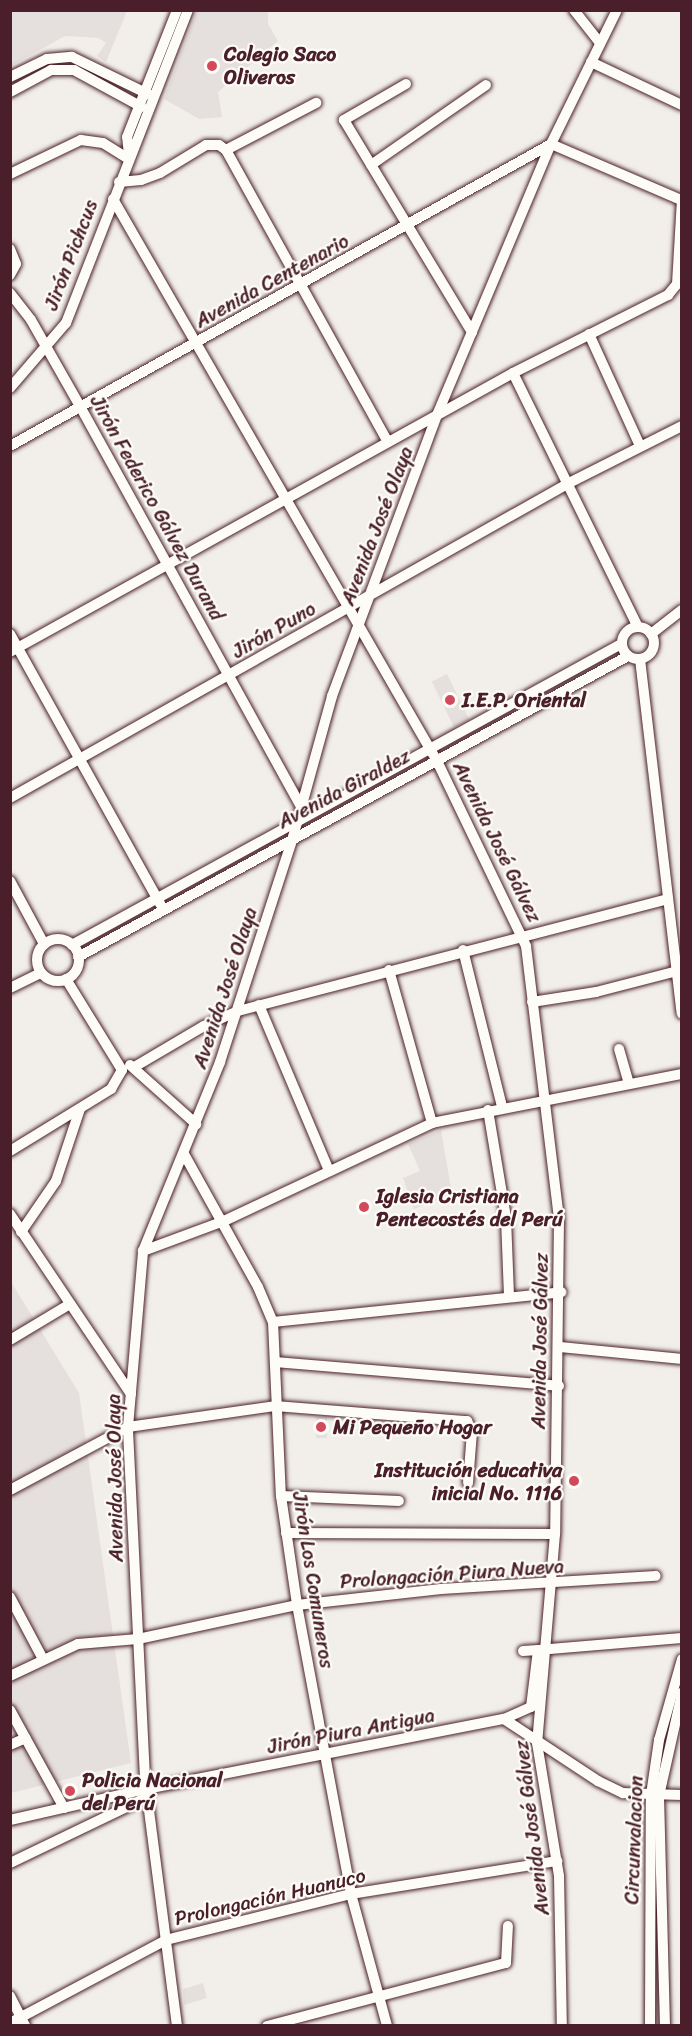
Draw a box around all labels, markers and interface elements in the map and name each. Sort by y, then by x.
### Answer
place label: Colegio Saco Oliveros [224,42,336,89]
marker: Colegio Saco Oliveros [205,59,219,73]
street label: Jirón Pichcus [39,196,103,314]
street label: Avenida Centenario [191,229,353,333]
street label: Jirón Federico Gálvez Durand [85,391,229,625]
street label: Avenida José Olaya [336,443,418,609]
street label: Jirón Puno [228,596,320,664]
place label: I.E.P. Oriental [462,688,586,712]
marker: I.E.P. Oriental [443,693,457,707]
street label: Avenida Giraldez [274,744,414,834]
street label: Avenida José Gálvez [448,758,546,926]
street label: Avenida José Olaya [188,904,262,1072]
place label: Iglesia Cristiana Pentecostés del Perú [376,1184,563,1231]
marker: Iglesia Cristiana Pentecostés del Perú [357,1200,371,1214]
street label: Avenida José Gálvez [526,1253,554,1429]
street label: Avenida José Olaya [102,1394,128,1562]
place label: Mi Pequeño Hogar [333,1415,491,1439]
marker: Mi Pequeño Hogar [314,1420,328,1434]
place label: Institución educativa inicial No. 1116 [375,1458,562,1505]
marker: Institución educativa inicial No. 1116 [567,1474,581,1488]
street label: Jirón Los Comuneros [287,1489,339,1671]
street label: Prolongación Piura Nueva [339,1554,565,1594]
street label: Jirón Piura Antigua [265,1703,437,1759]
street label: Avenida José Gálvez [509,1739,555,1917]
place label: Policia Nacional del Perú [82,1768,222,1815]
street label: Circunvalacion [620,1775,648,1905]
marker: Policia Nacional del Perú [63,1784,77,1798]
street label: Prolongación Huanuco [172,1863,368,1931]

